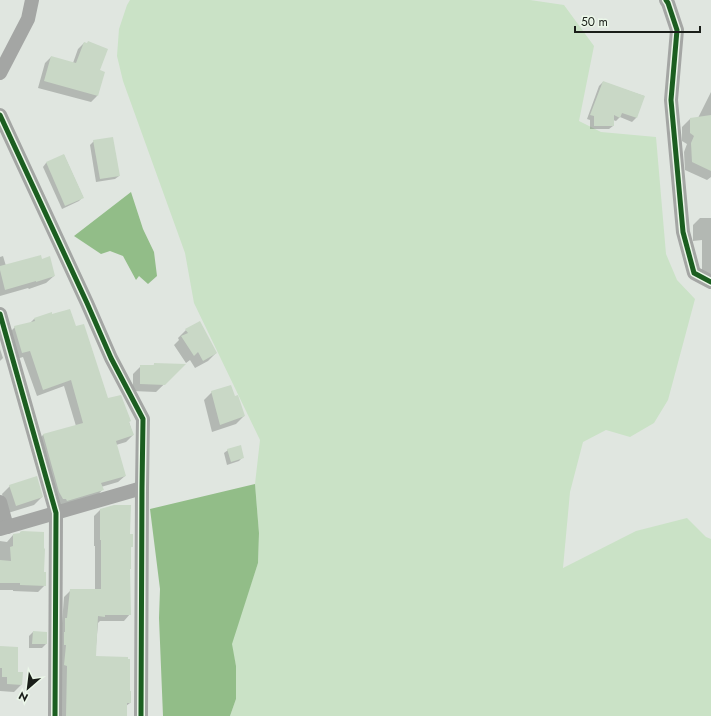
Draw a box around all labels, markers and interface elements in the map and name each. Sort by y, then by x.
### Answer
scale bar [575,8,700,34]
text: 50 m [581,13,608,31]
north arrow [8,668,48,708]
text: N [16,688,31,706]

